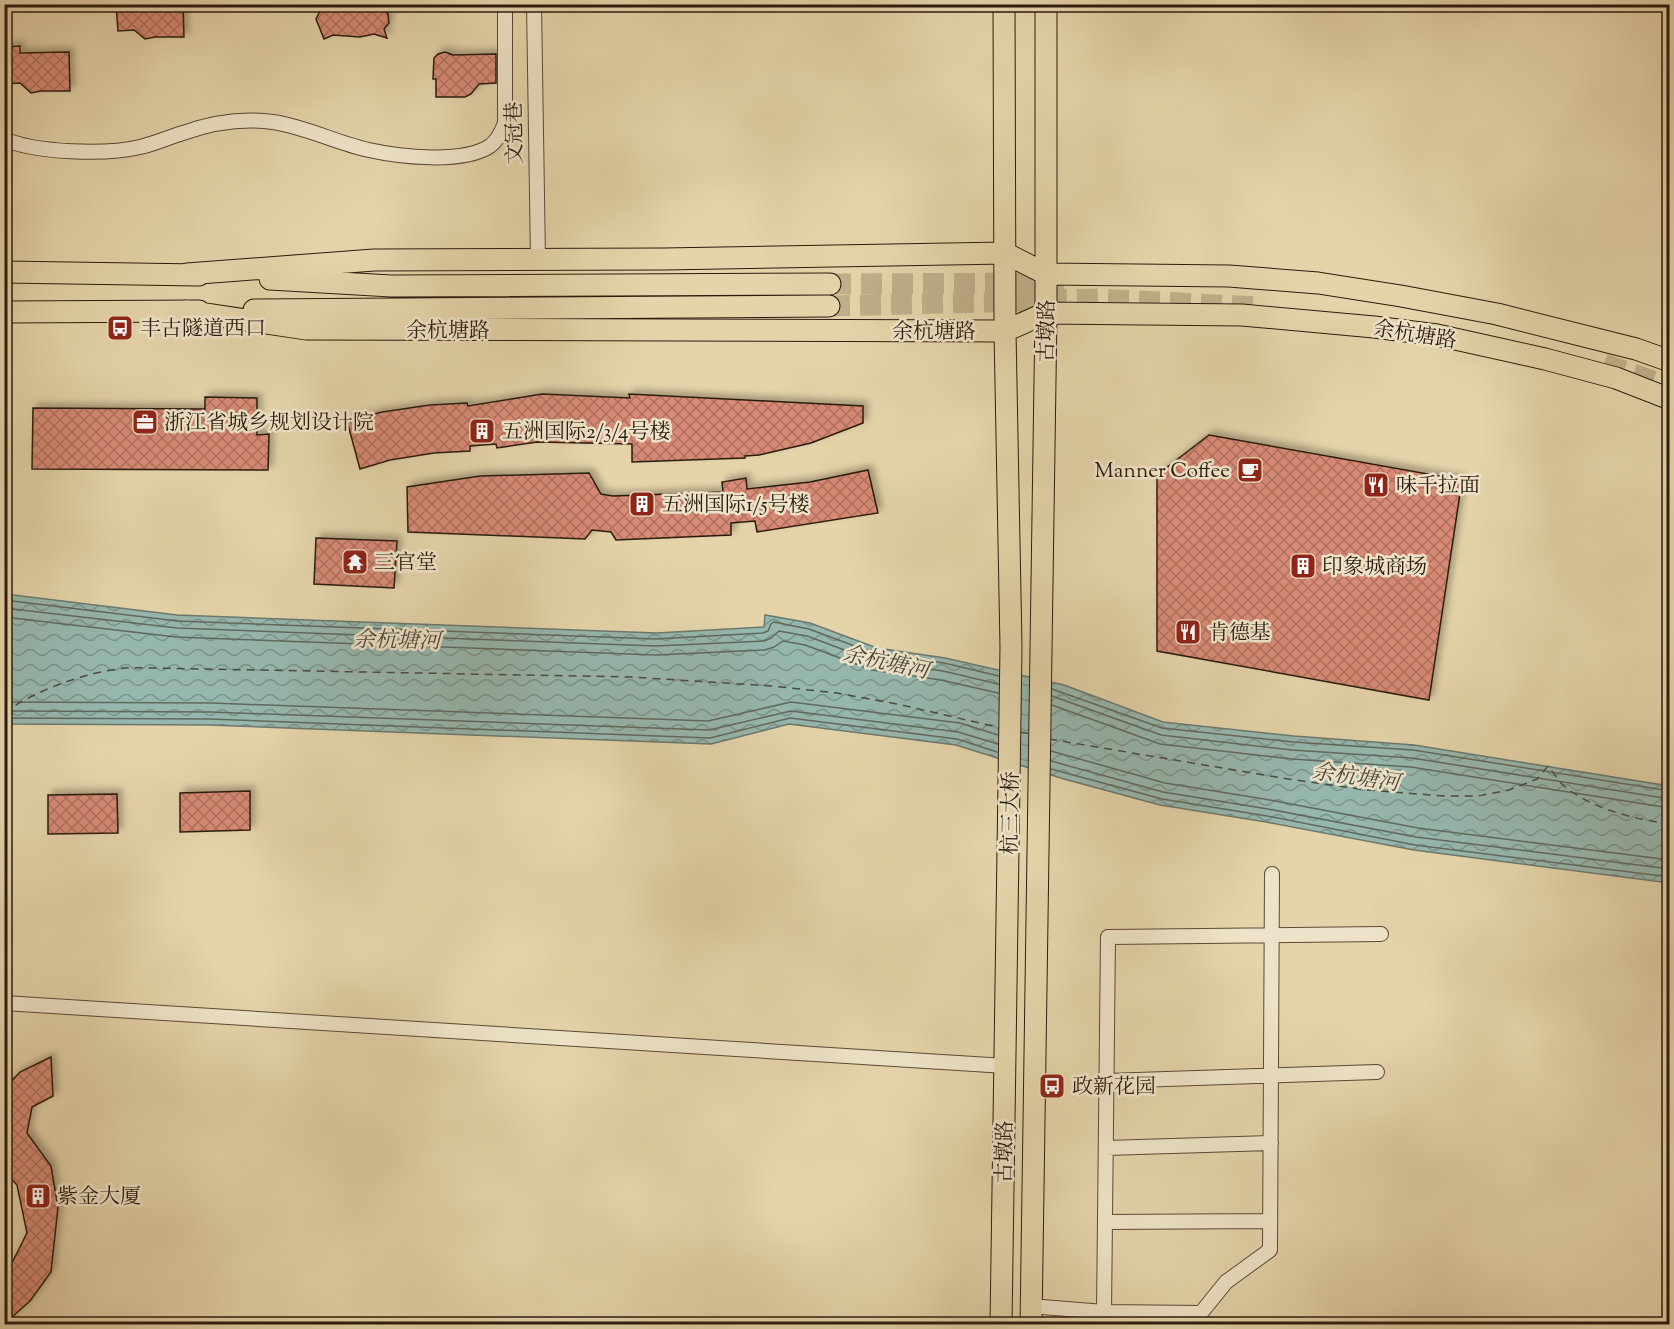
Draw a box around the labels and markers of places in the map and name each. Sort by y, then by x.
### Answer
bus stop icon: 丰古隧道西口 [105,313,135,343]
place label: 丰古隧道西口 [140,315,266,345]
office icon: 浙江省城乡规划设计院 [130,407,160,437]
place label: 浙江省城乡规划设计院 [164,409,374,439]
building icon: 五洲国际2/3/4号楼 [467,416,497,446]
place label: 五洲国际2/3/4号楼 [502,418,670,448]
cafe icon: Manner Coffee [1235,455,1265,485]
place label: Manner Coffee [1095,457,1230,487]
restaurant icon: 味千拉面 [1361,470,1391,500]
place label: 味千拉面 [1396,472,1480,502]
building icon: 五洲国际1/5号楼 [627,489,657,519]
place label: 五洲国际1/5号楼 [662,491,810,521]
temple icon: 三官堂 [340,547,370,577]
place label: 三官堂 [374,549,437,579]
building icon: 印象城商场 [1288,551,1318,581]
place label: 印象城商场 [1322,553,1427,583]
restaurant icon: 肯德基 [1173,617,1203,647]
place label: 肯德基 [1208,619,1271,649]
bus stop icon: 政新花园 [1037,1071,1067,1101]
place label: 政新花园 [1072,1073,1156,1103]
building icon: 紫金大厦 [23,1181,53,1211]
place label: 紫金大厦 [57,1183,141,1213]

